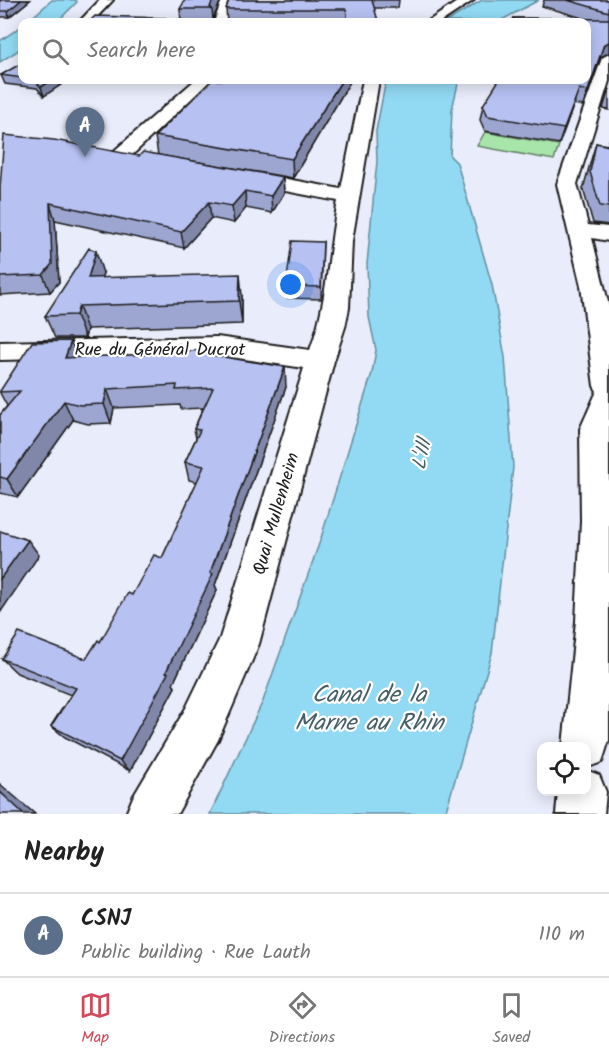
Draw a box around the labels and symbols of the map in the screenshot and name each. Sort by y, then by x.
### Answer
pin: A [66,108,104,157]
your location [276,270,305,299]
street label: Rue du Général Ducrot [74,336,247,365]
water label: L'Ill [404,433,443,473]
street label: Quai Mullenheim [246,450,308,578]
water label: Canal de la Marne au Rhin [294,676,446,743]

